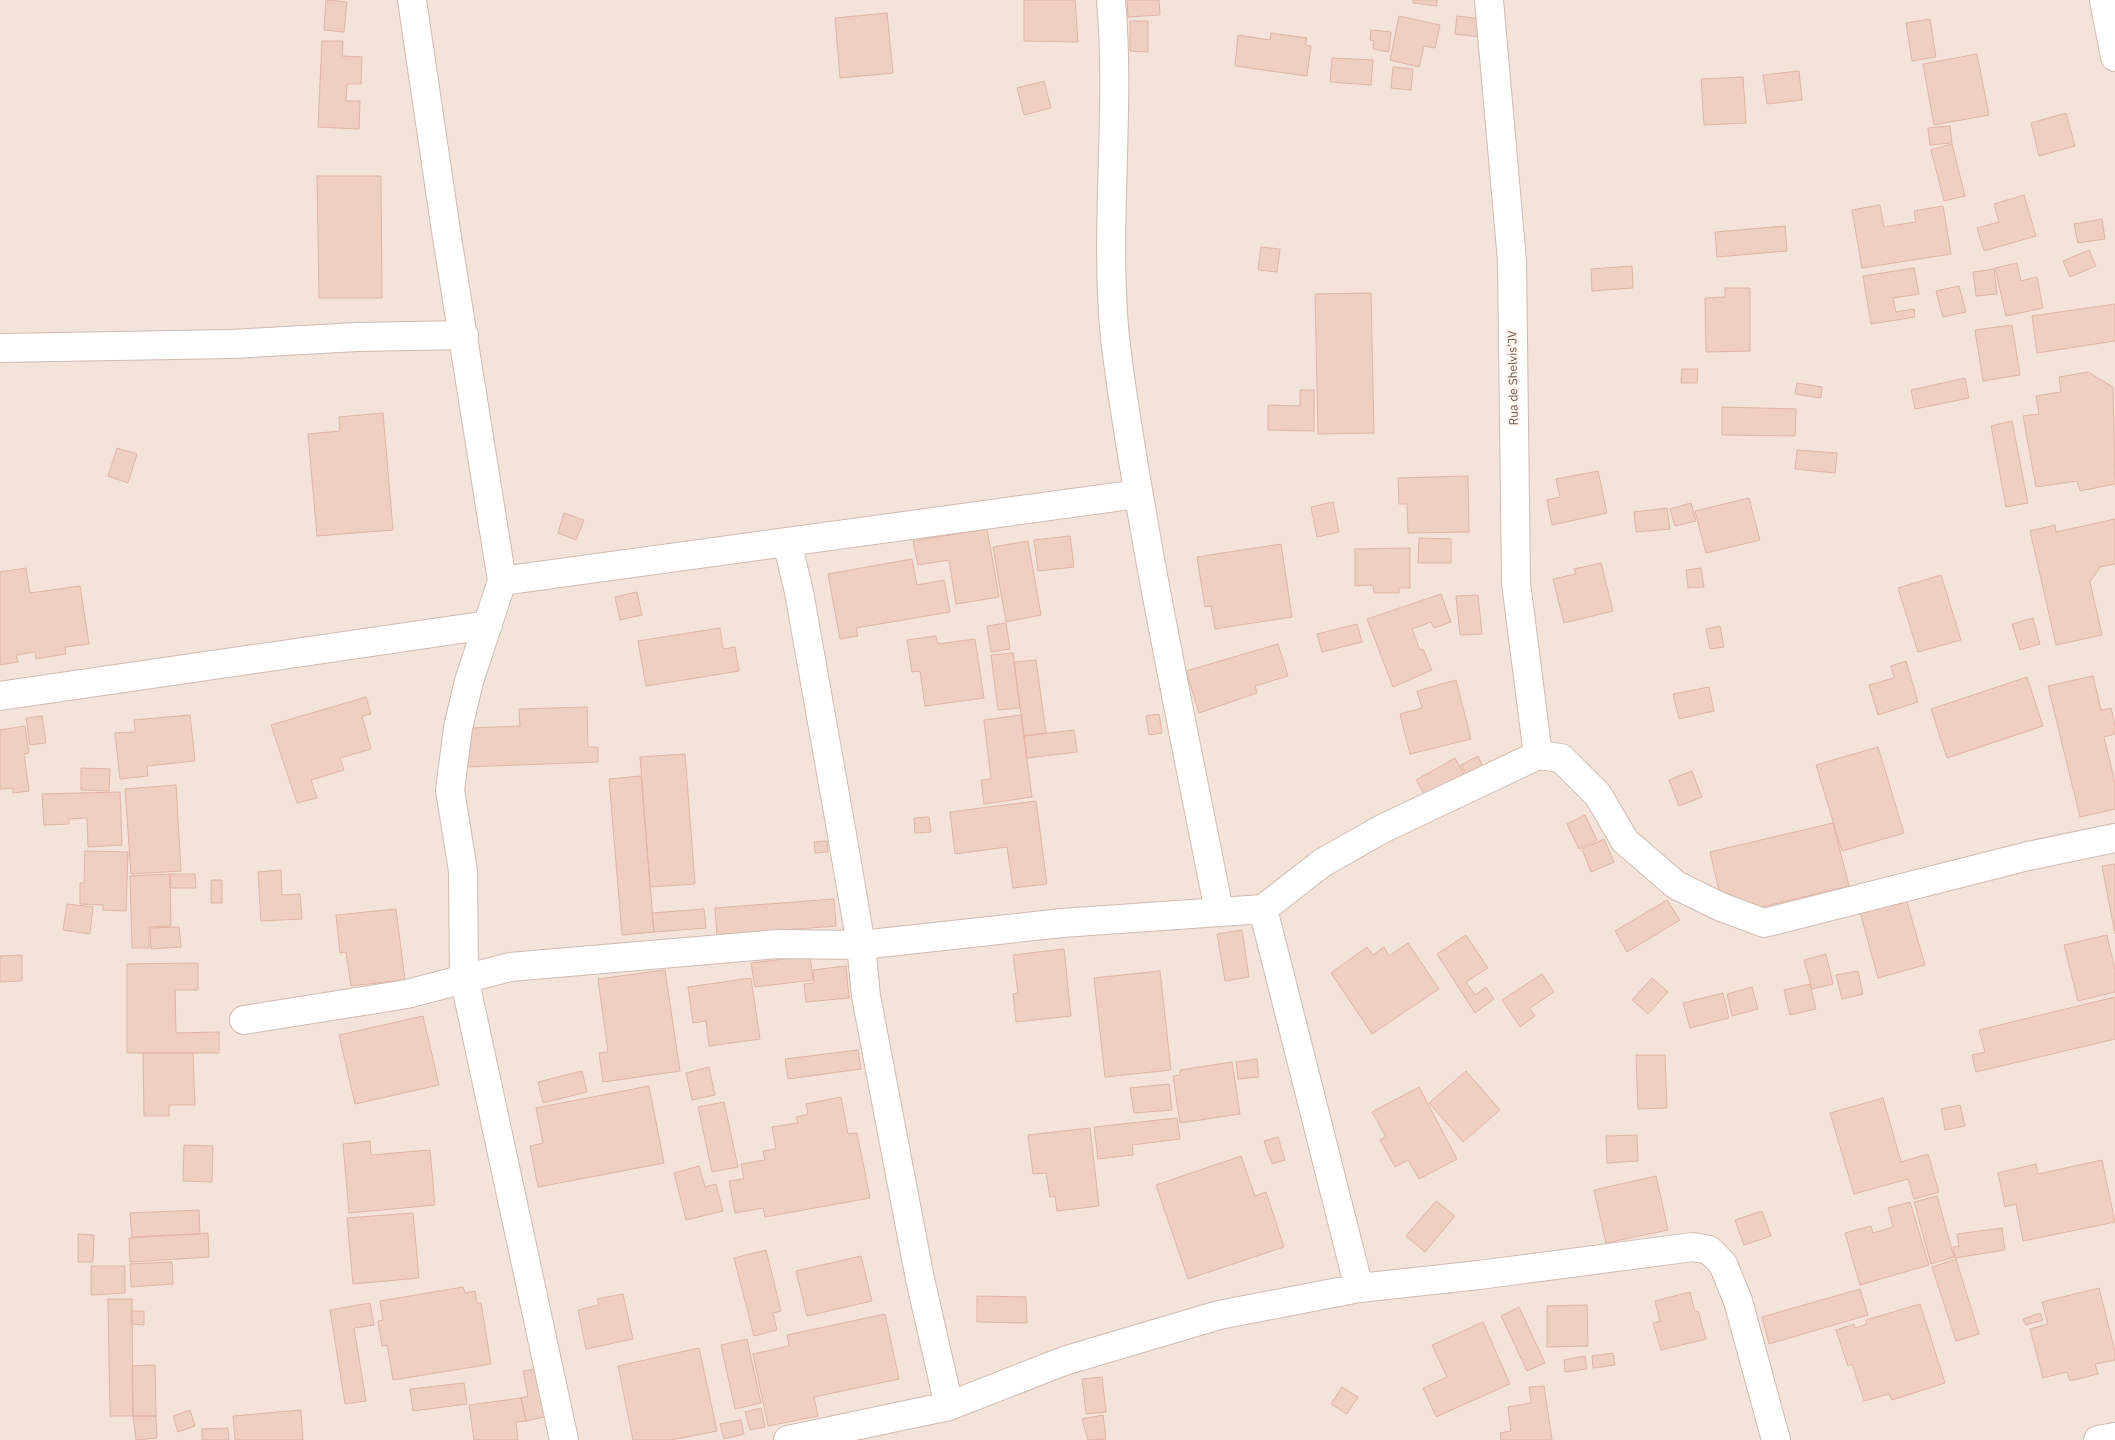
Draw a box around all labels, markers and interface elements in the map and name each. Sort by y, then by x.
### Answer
street label: Rua de Shelvis’JV [1504,330,1521,426]

